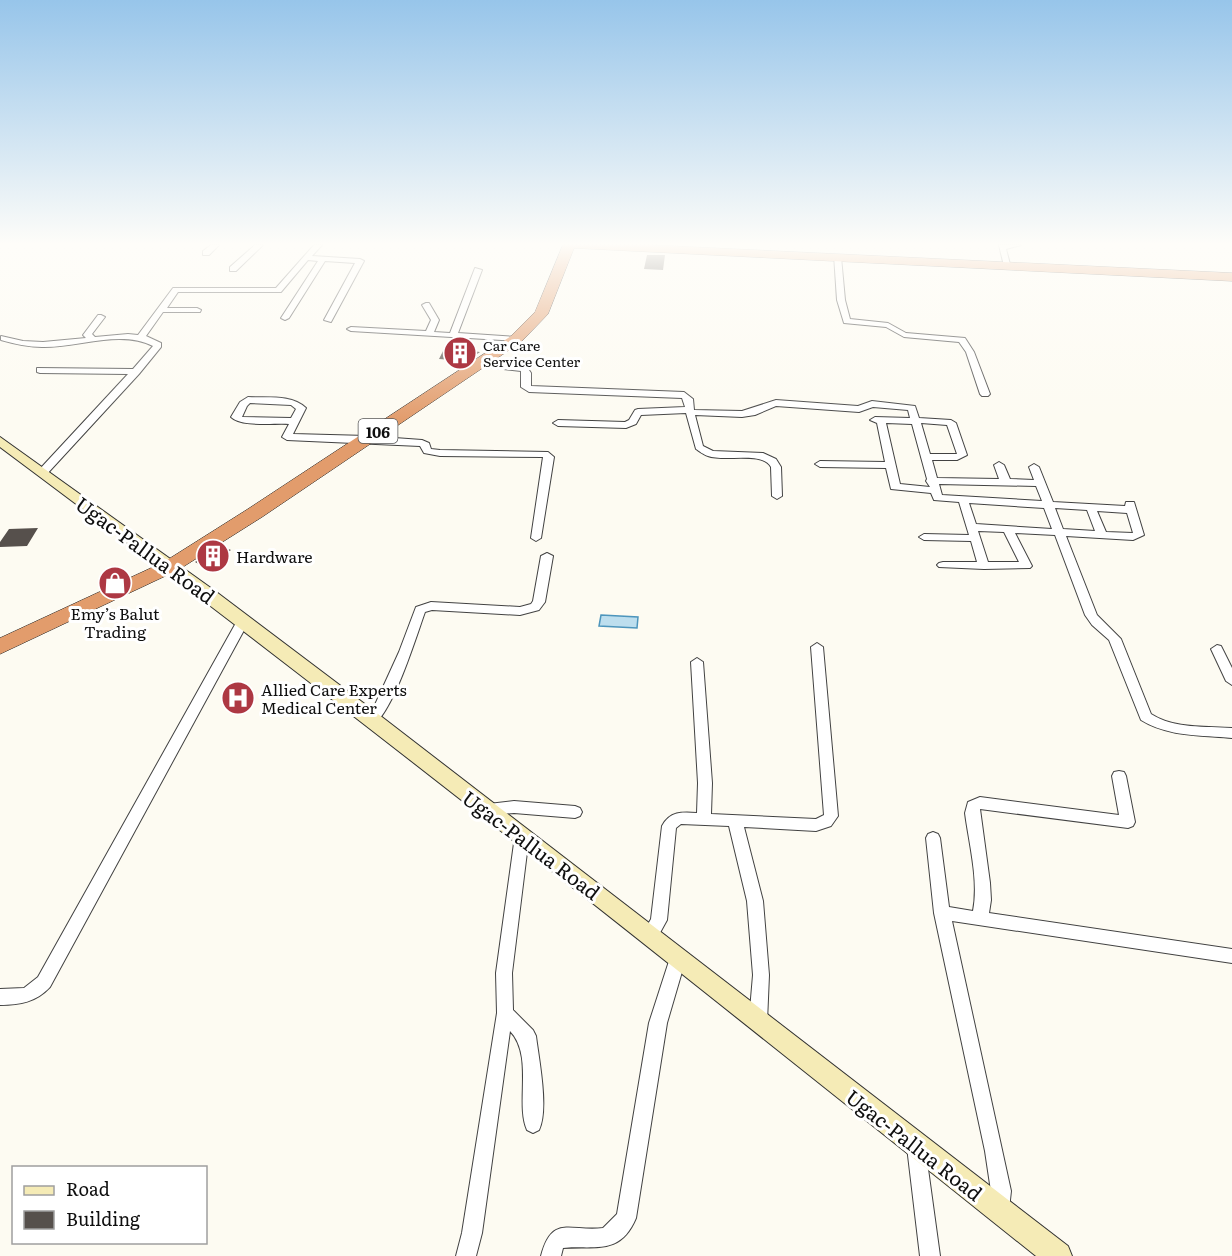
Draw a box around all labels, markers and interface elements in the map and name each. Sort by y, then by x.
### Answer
building icon: Car Care Service Center [442,335,478,371]
place label: Car Care Service Center [483,335,581,371]
road number: 106 [358,419,398,443]
street label: Ugac-Pallua Road [70,488,222,610]
building icon: Hardware [195,538,231,574]
place label: Hardware [236,544,313,568]
shop icon: Emy’s Balut Trading [97,565,133,601]
place label: Emy’s Balut Trading [71,601,160,643]
place label: Allied Care Experts Medical Center [261,677,407,719]
hospital icon: Allied Care Experts Medical Center [220,680,256,716]
street label: Ugac-Pallua Road [457,782,607,906]
street label: Ugac-Pallua Road [840,1081,990,1207]
legend [12,1166,207,1244]
text: Road [66,1175,110,1202]
text: Building [66,1205,141,1232]

